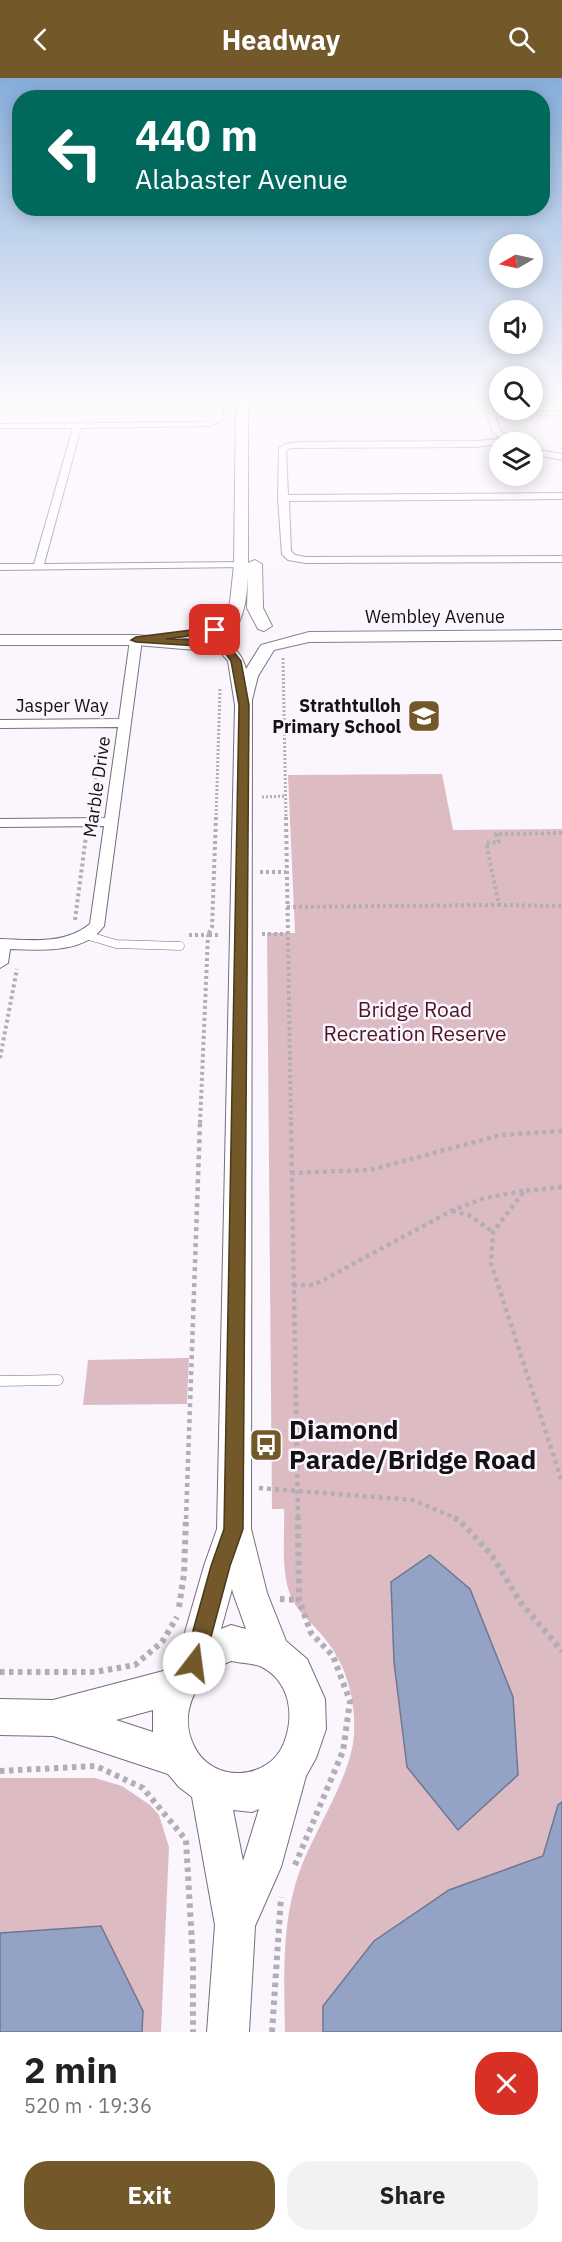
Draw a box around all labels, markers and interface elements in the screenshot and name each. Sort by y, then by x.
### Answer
text: Headway [222,22,340,57]
icon: back [24,23,57,56]
icon: search [505,23,538,56]
text: 440 m [135,108,258,163]
icon: left [36,114,114,192]
text: Alabaster Avenue [135,161,348,196]
north arrow [489,234,543,288]
map controls [489,234,543,486]
button: sound [489,300,543,354]
button: search [489,366,543,420]
button: layers [489,432,543,486]
pin [189,604,240,655]
street label: Wembley Avenue [365,605,505,628]
icon: arrive [198,613,231,646]
street label: Jasper Way [15,694,109,717]
place label: Strathtulloh Primary School [272,694,402,738]
school or university icon: Strathtulloh Primary School [406,698,442,734]
street label: Marble Drive [78,735,115,839]
park label: Bridge Road Recreation Reserve [324,995,506,1047]
place label: Diamond Parade/Bridge Road [289,1412,536,1476]
bus stop icon: Diamond Parade/Bridge Road [248,1427,284,1463]
position arrow [162,1631,226,1695]
text: 2 min [24,2046,118,2093]
button: close [475,2052,538,2115]
text: 520 m · 19:36 [24,2092,152,2119]
button: Exit [24,2161,275,2230]
button: Share [287,2161,538,2230]

